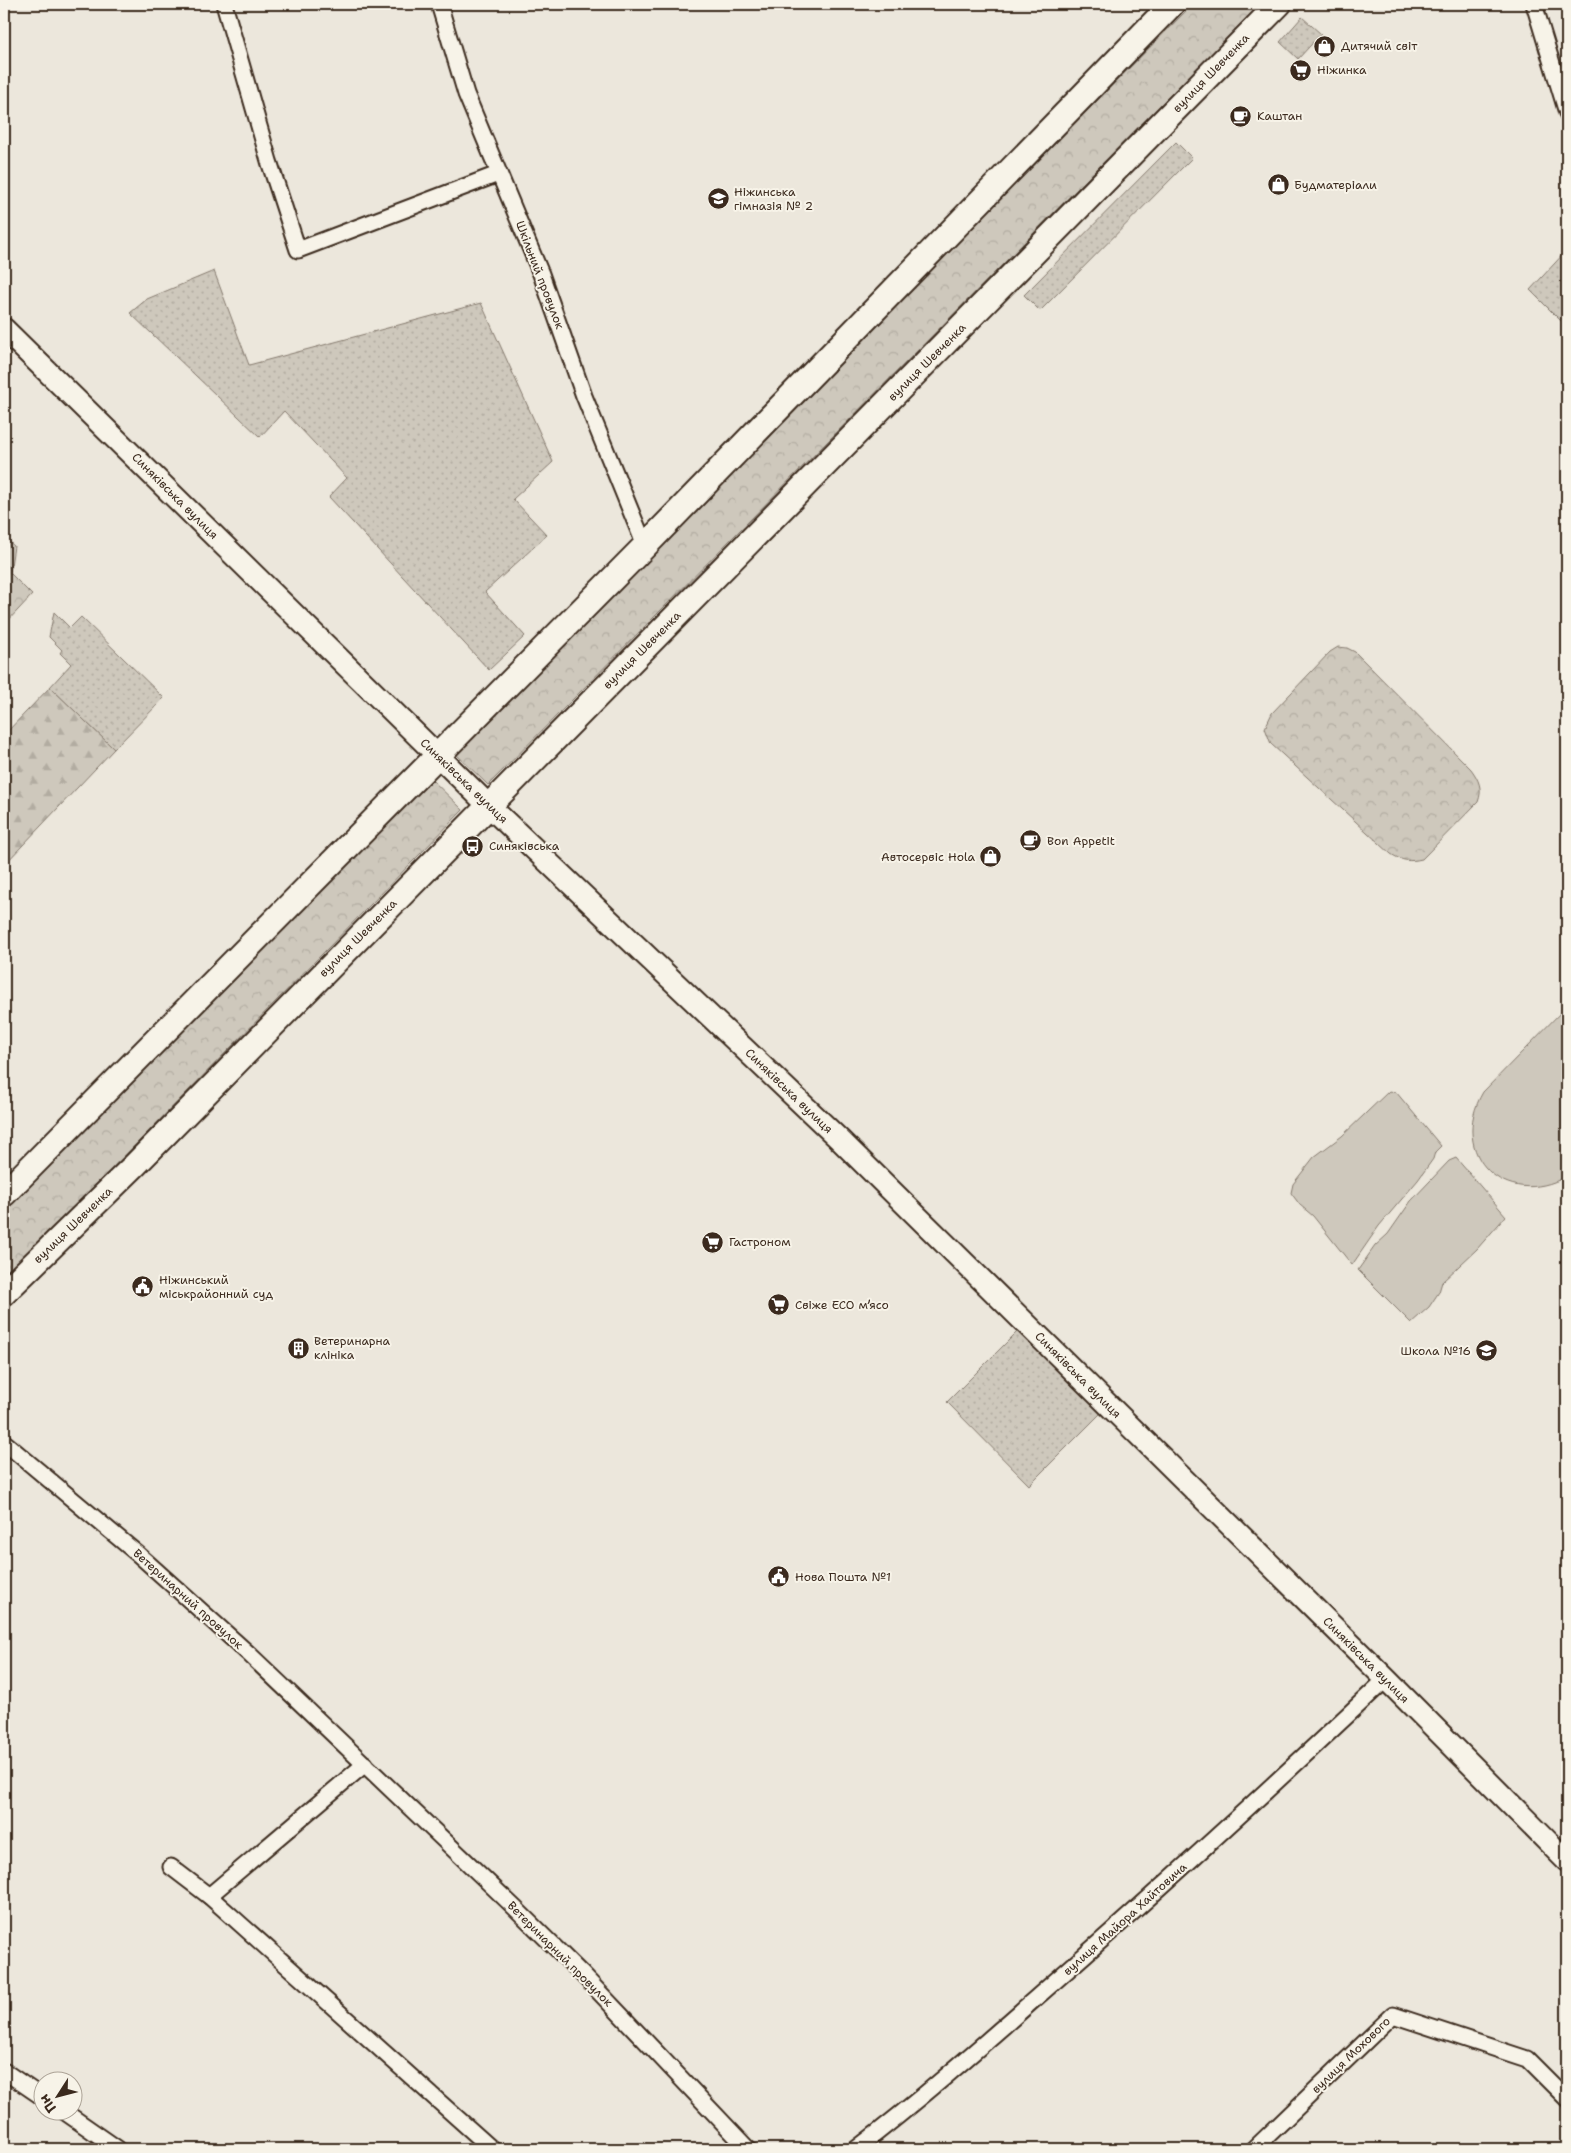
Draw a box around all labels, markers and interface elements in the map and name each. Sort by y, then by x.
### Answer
street label: вулиця Шевченка [1169,30,1253,116]
shop icon: Дитячий світ [1313,34,1337,58]
place label: Дитячий світ [1341,38,1418,54]
supermarket icon: Ніжинка [1289,58,1313,82]
place label: Ніжинка [1317,62,1367,78]
cafe icon: Каштан [1229,104,1253,128]
place label: Каштан [1257,108,1302,124]
shop icon: Будматеріали [1266,173,1290,197]
place label: Будматеріали [1294,177,1377,193]
place label: Ніжинська гімназія № 2 [734,184,813,214]
school or university icon: Ніжинська гімназія № 2 [706,187,730,211]
street label: Шкільний провулок [512,219,568,332]
street label: вулиця Шевченка [885,319,970,404]
street label: Синяківська вулиця [128,449,222,543]
street label: вулиця Шевченка [600,607,685,692]
street label: Синяківська вулиця [417,735,511,827]
cafe icon: Bon Appetit [1019,829,1043,853]
place label: Bon Appetit [1047,833,1115,849]
bus stop icon: Синяківська [461,834,485,858]
place label: Синяківська [489,838,560,854]
shop icon: Автосервіс Hola [979,845,1003,869]
place label: Автосервіс Hola [881,849,976,865]
street label: вулиця Шевченка [316,895,401,980]
street label: Синяківська вулиця [742,1045,836,1137]
street label: вулиця Шевченка [30,1183,116,1267]
supermarket icon: Гастроном [701,1230,725,1254]
place label: Гастроном [729,1234,791,1250]
place label: Ніжинський міськрайонний суд [159,1272,273,1302]
public building icon: Ніжинський міськрайонний суд [131,1275,155,1299]
supermarket icon: Свіже ECO м’ясо [767,1293,791,1317]
place label: Свіже ECO м’ясо [795,1297,889,1313]
street label: Синяківська вулиця [1031,1328,1125,1422]
place label: Ветеринарна клініка [314,1333,391,1363]
building icon: Ветеринарна клініка [286,1336,310,1360]
school or university icon: Школа №16 [1475,1339,1499,1363]
place label: Школа №16 [1401,1343,1471,1359]
street label: Ветеринарний провулок [130,1545,247,1653]
public building icon: Нова Пошта №1 [767,1565,791,1589]
place label: Нова Пошта №1 [795,1569,891,1585]
street label: Синяківська вулиця [1319,1613,1413,1707]
street label: вулиця Майора Хайтовича [1060,1859,1191,1979]
street label: Ветеринарний провулок [504,1898,617,2011]
street label: вулиця Мохового [1308,2013,1394,2097]
north arrow [32,2070,82,2120]
text: Пн [35,2091,60,2116]

